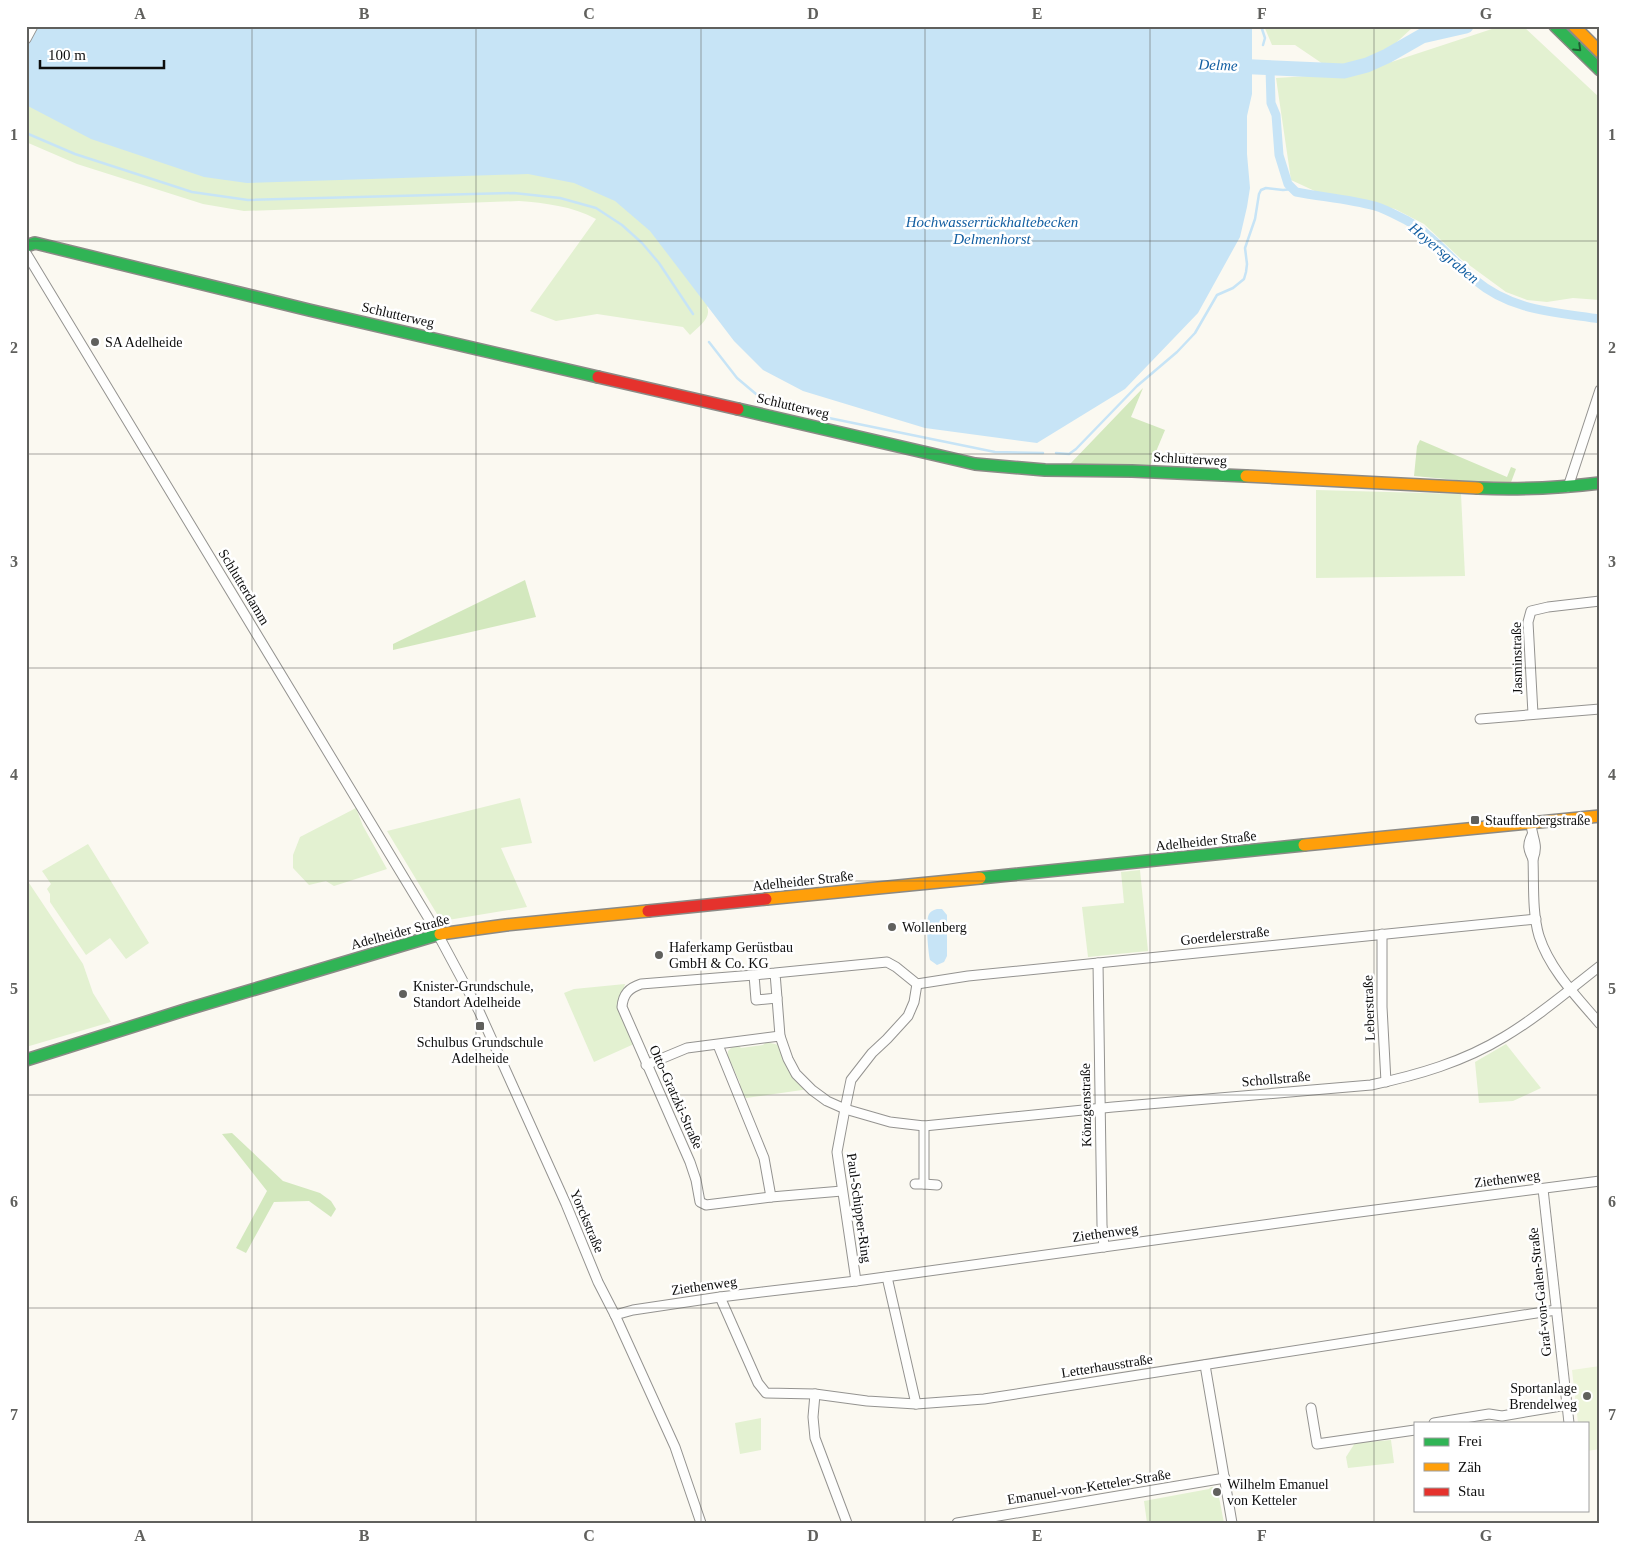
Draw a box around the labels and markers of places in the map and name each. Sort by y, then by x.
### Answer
place label: SA Adelheide [105,335,182,350]
marker: SA Adelheide [89,336,101,348]
place label: Stauffenbergstraße [1485,813,1590,828]
marker: Stauffenbergstraße [1469,814,1481,826]
place label: Wollenberg [902,920,967,935]
marker: Wollenberg [886,921,898,933]
place label: Haferkamp Gerüstbau GmbH & Co. KG [669,940,793,971]
marker: Haferkamp Gerüstbau GmbH & Co. KG [653,949,665,961]
place label: Knister-Grundschule, Standort Adelheide [413,979,534,1010]
marker: Knister-Grundschule, Standort Adelheide [397,988,409,1000]
marker: Schulbus Grundschule Adelheide [474,1020,486,1032]
place label: Schulbus Grundschule Adelheide [417,1035,543,1066]
place label: Sportanlage Brendelweg [1509,1381,1577,1412]
marker: Sportanlage Brendelweg [1581,1390,1593,1402]
place label: Wilhelm Emanuel von Ketteler [1227,1477,1329,1508]
marker: Wilhelm Emanuel von Ketteler [1211,1486,1223,1498]

